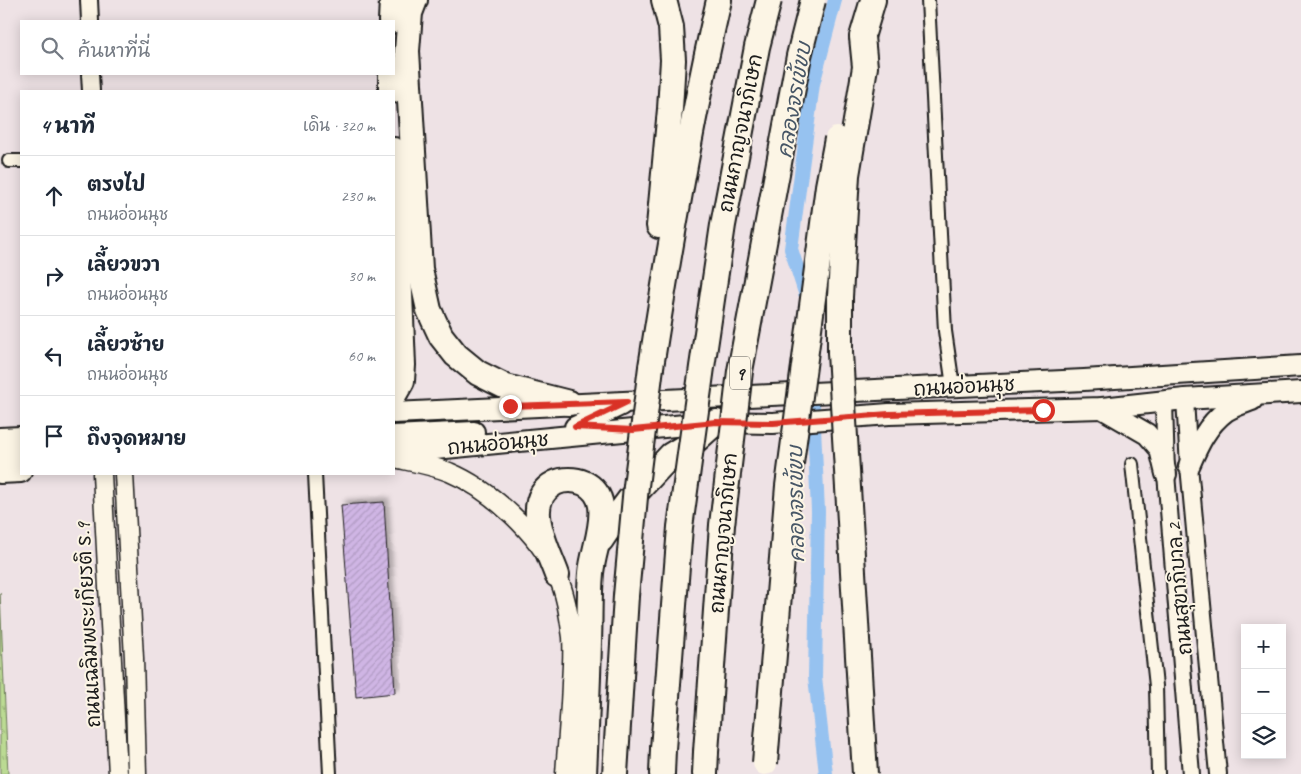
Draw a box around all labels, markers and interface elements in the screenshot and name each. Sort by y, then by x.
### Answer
search box [20,20,395,75]
icon: search [38,34,66,62]
water label: คลองจรเข้ขบ [771,38,817,160]
text: ค้นหาที่นี่ [78,39,150,63]
street label: ถนนกาญจนาภิเษก [713,52,768,215]
text: 4 นาที [40,113,95,139]
text: เดิน · 320 m [303,116,375,136]
text: ตรงไป [87,173,145,197]
icon: ahead [40,182,68,210]
text: 230 m [341,186,375,206]
text: ถนนอ่อนนุช [87,205,168,225]
text: เลี้ยวขวา [87,253,160,277]
icon: right [40,262,68,290]
text: 30 m [348,266,375,286]
text: ถนนอ่อนนุช [87,285,168,305]
text: เลี้ยวซ้าย [87,333,164,357]
icon: left [40,342,68,370]
text: 60 m [348,346,375,366]
road number: 9 [730,356,750,389]
text: ถนนอ่อนนุช [87,365,168,385]
street label: ถนนอ่อนนุช [913,370,1016,405]
route end [499,395,522,418]
route start [1032,399,1055,422]
icon: arrive [40,422,68,450]
street label: ถนนอ่อนนุช [446,426,550,463]
text: ถึงจุดหมาย [87,427,186,451]
water label: คลองจรเข้ขบ [782,444,810,563]
street label: ถนนกาญจนาภิเษก [704,452,743,614]
street label: ถนนเฉลิมพระเกียรติ ร.9 [71,520,106,728]
street label: ถนนสุขาภิบาล 2 [1161,520,1201,656]
map controls [1241,624,1286,759]
button: + [1241,624,1286,669]
button: − [1241,669,1286,714]
button: layers [1241,714,1286,759]

